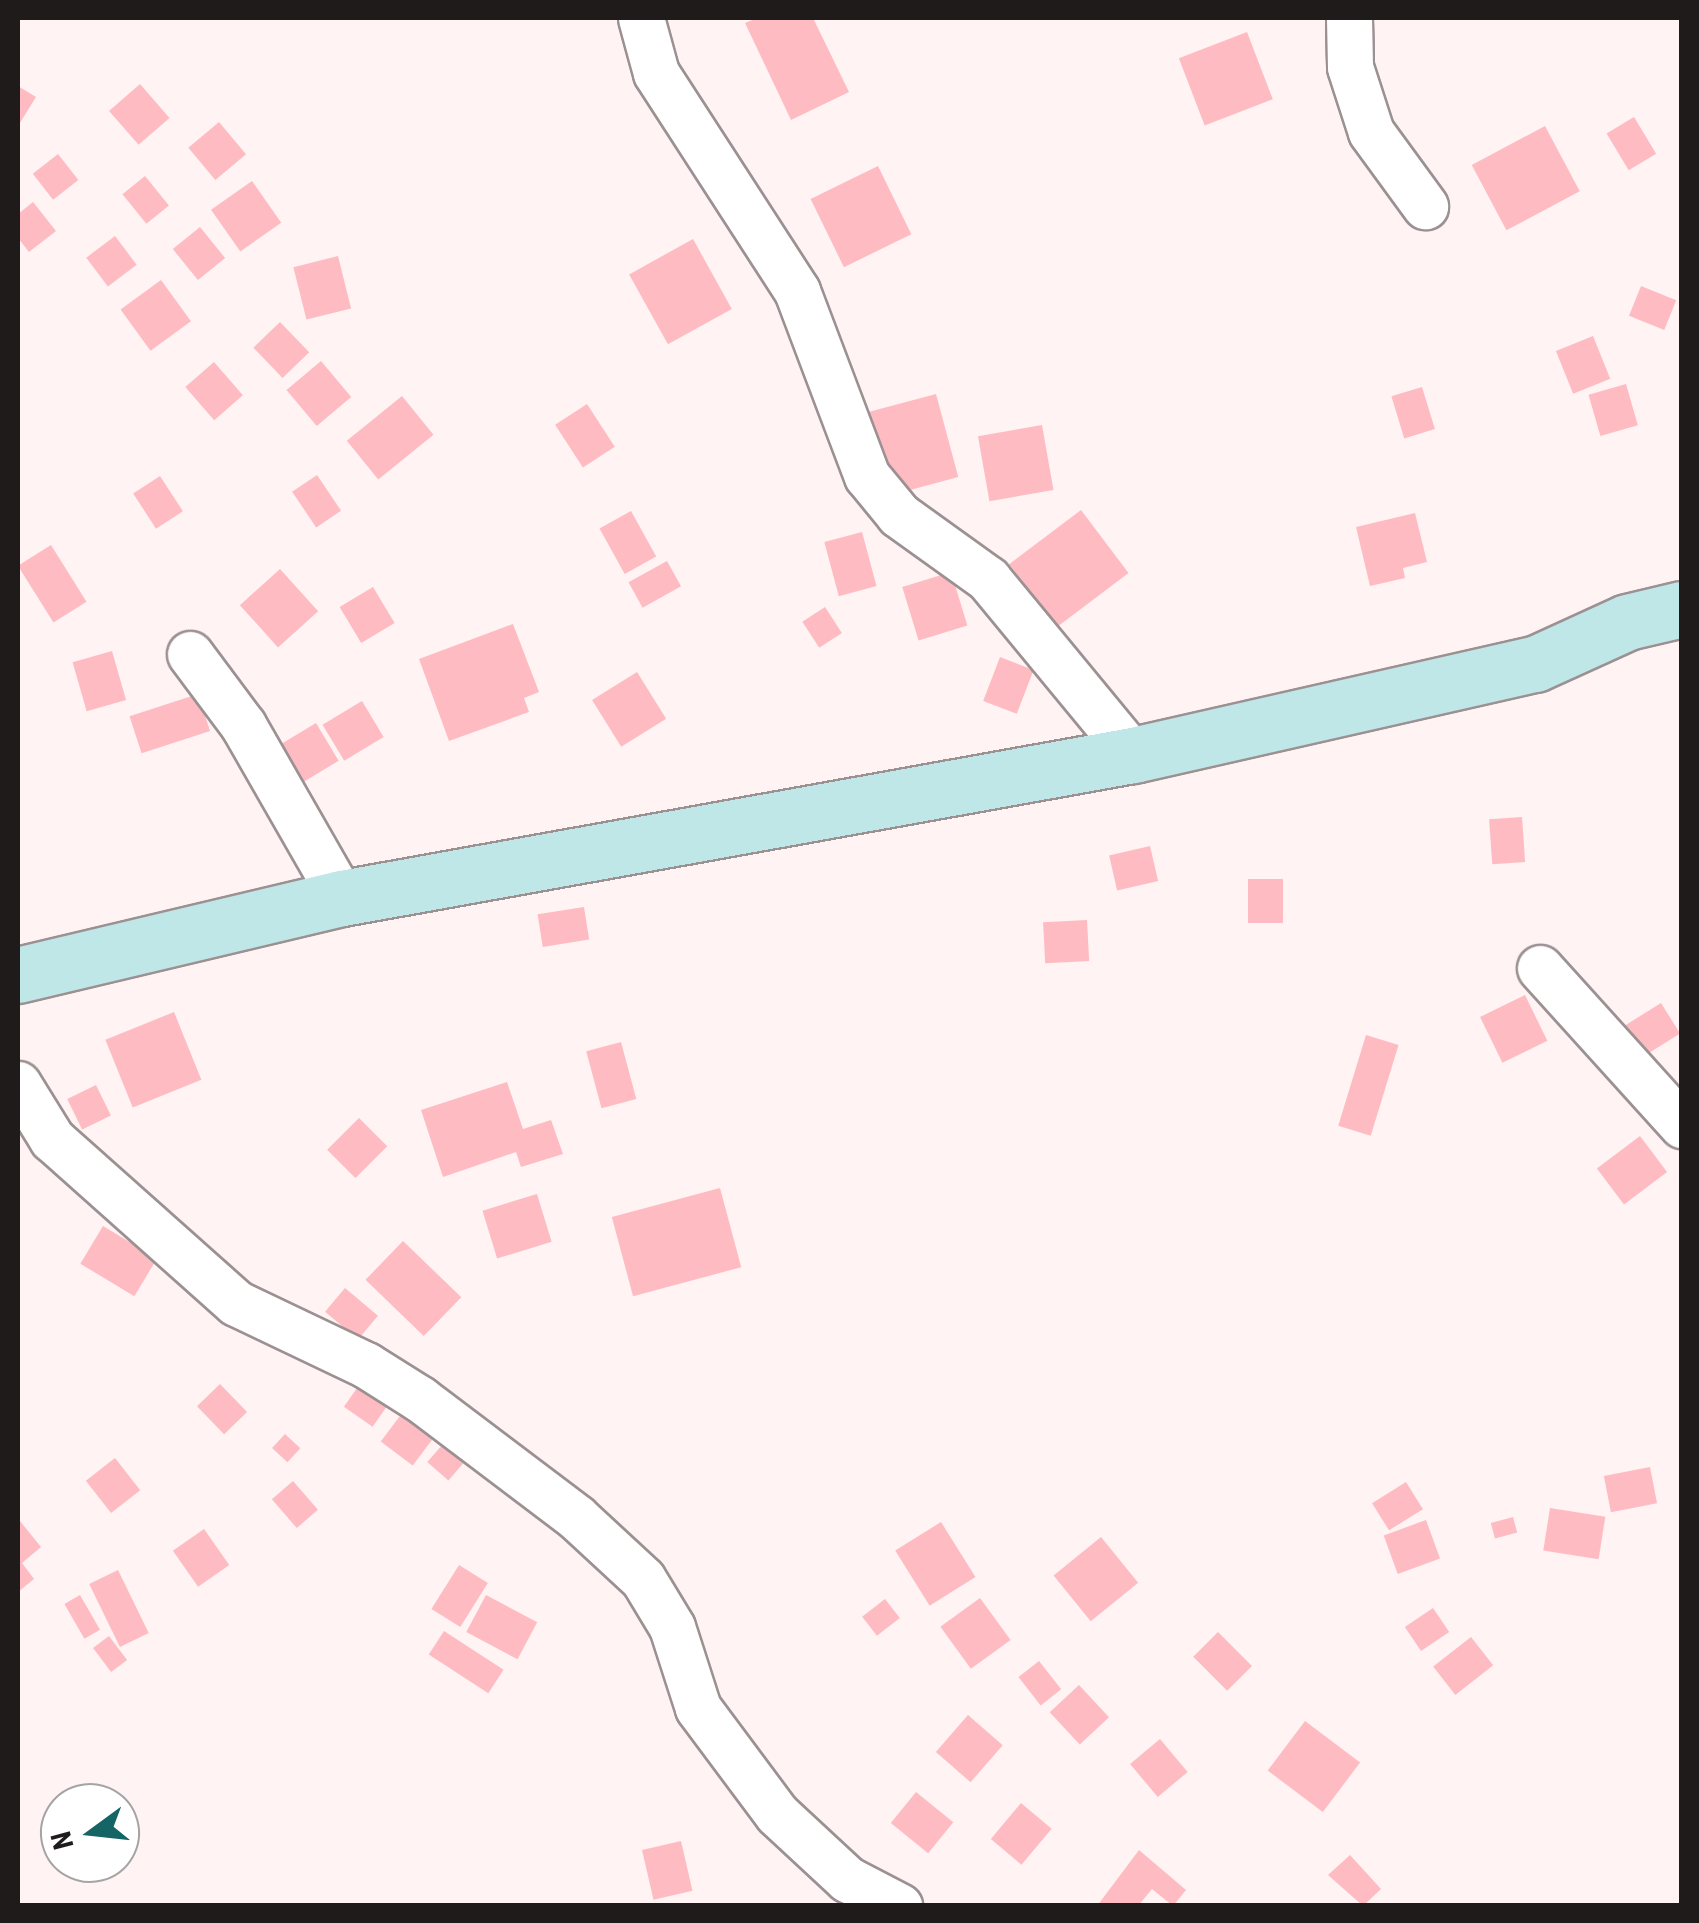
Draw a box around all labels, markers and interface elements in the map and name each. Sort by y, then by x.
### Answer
north arrow [40,1783,140,1883]
text: N [44,1828,81,1853]

